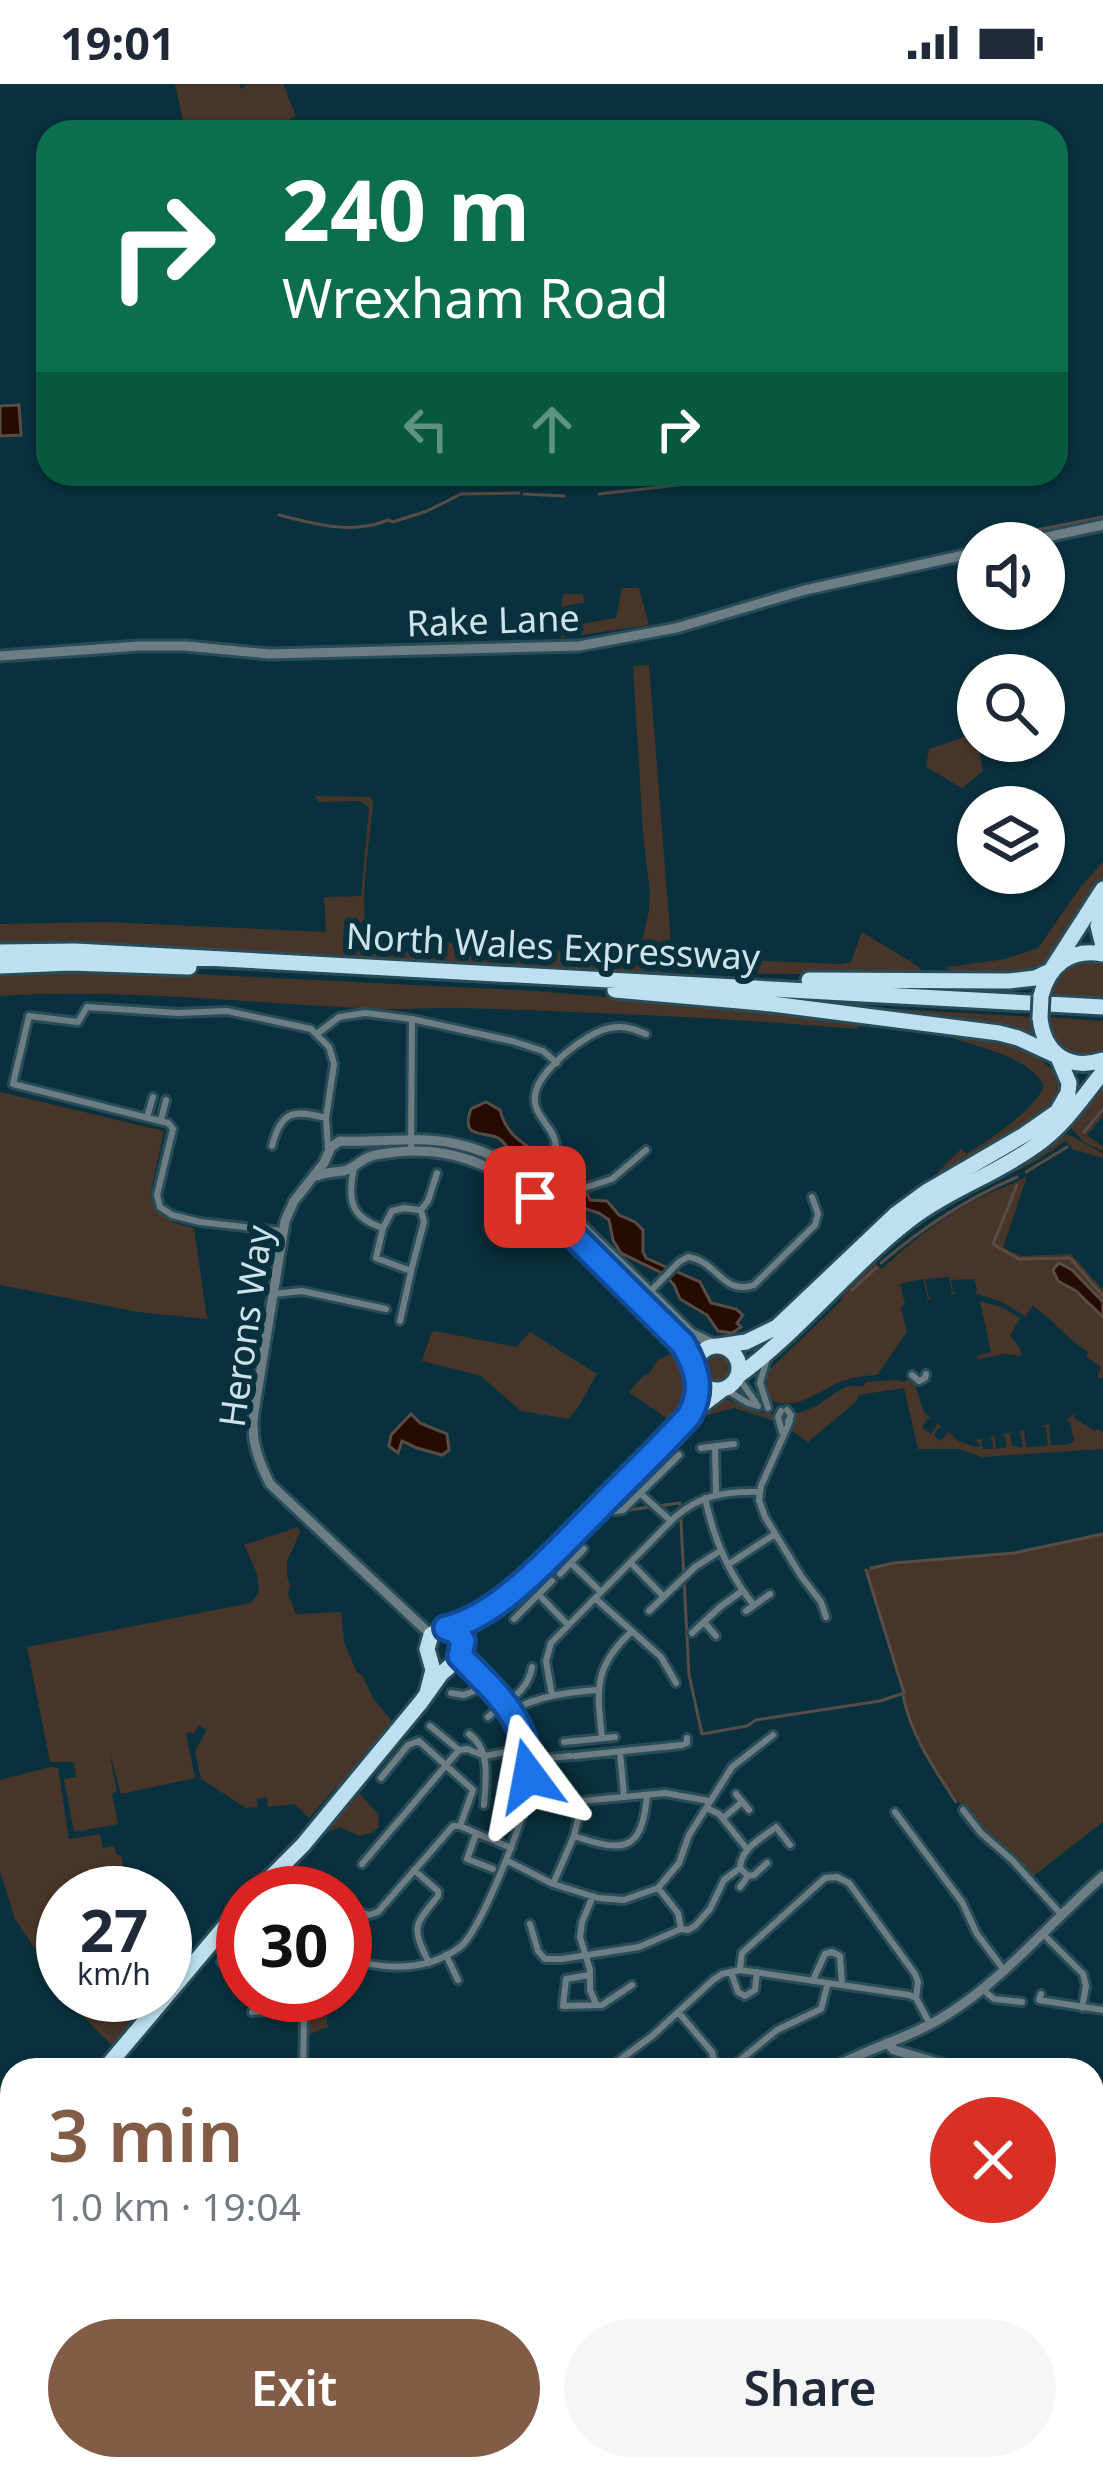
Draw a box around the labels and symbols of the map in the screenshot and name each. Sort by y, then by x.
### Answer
street label: Rake Lane [406,592,580,648]
street label: North Wales Expressway [345,911,762,981]
pin [484,1146,586,1248]
street label: Herons Way [207,1221,283,1430]
position arrow [466,1713,592,1839]
speed limit sign: 30 [216,1866,372,2022]

